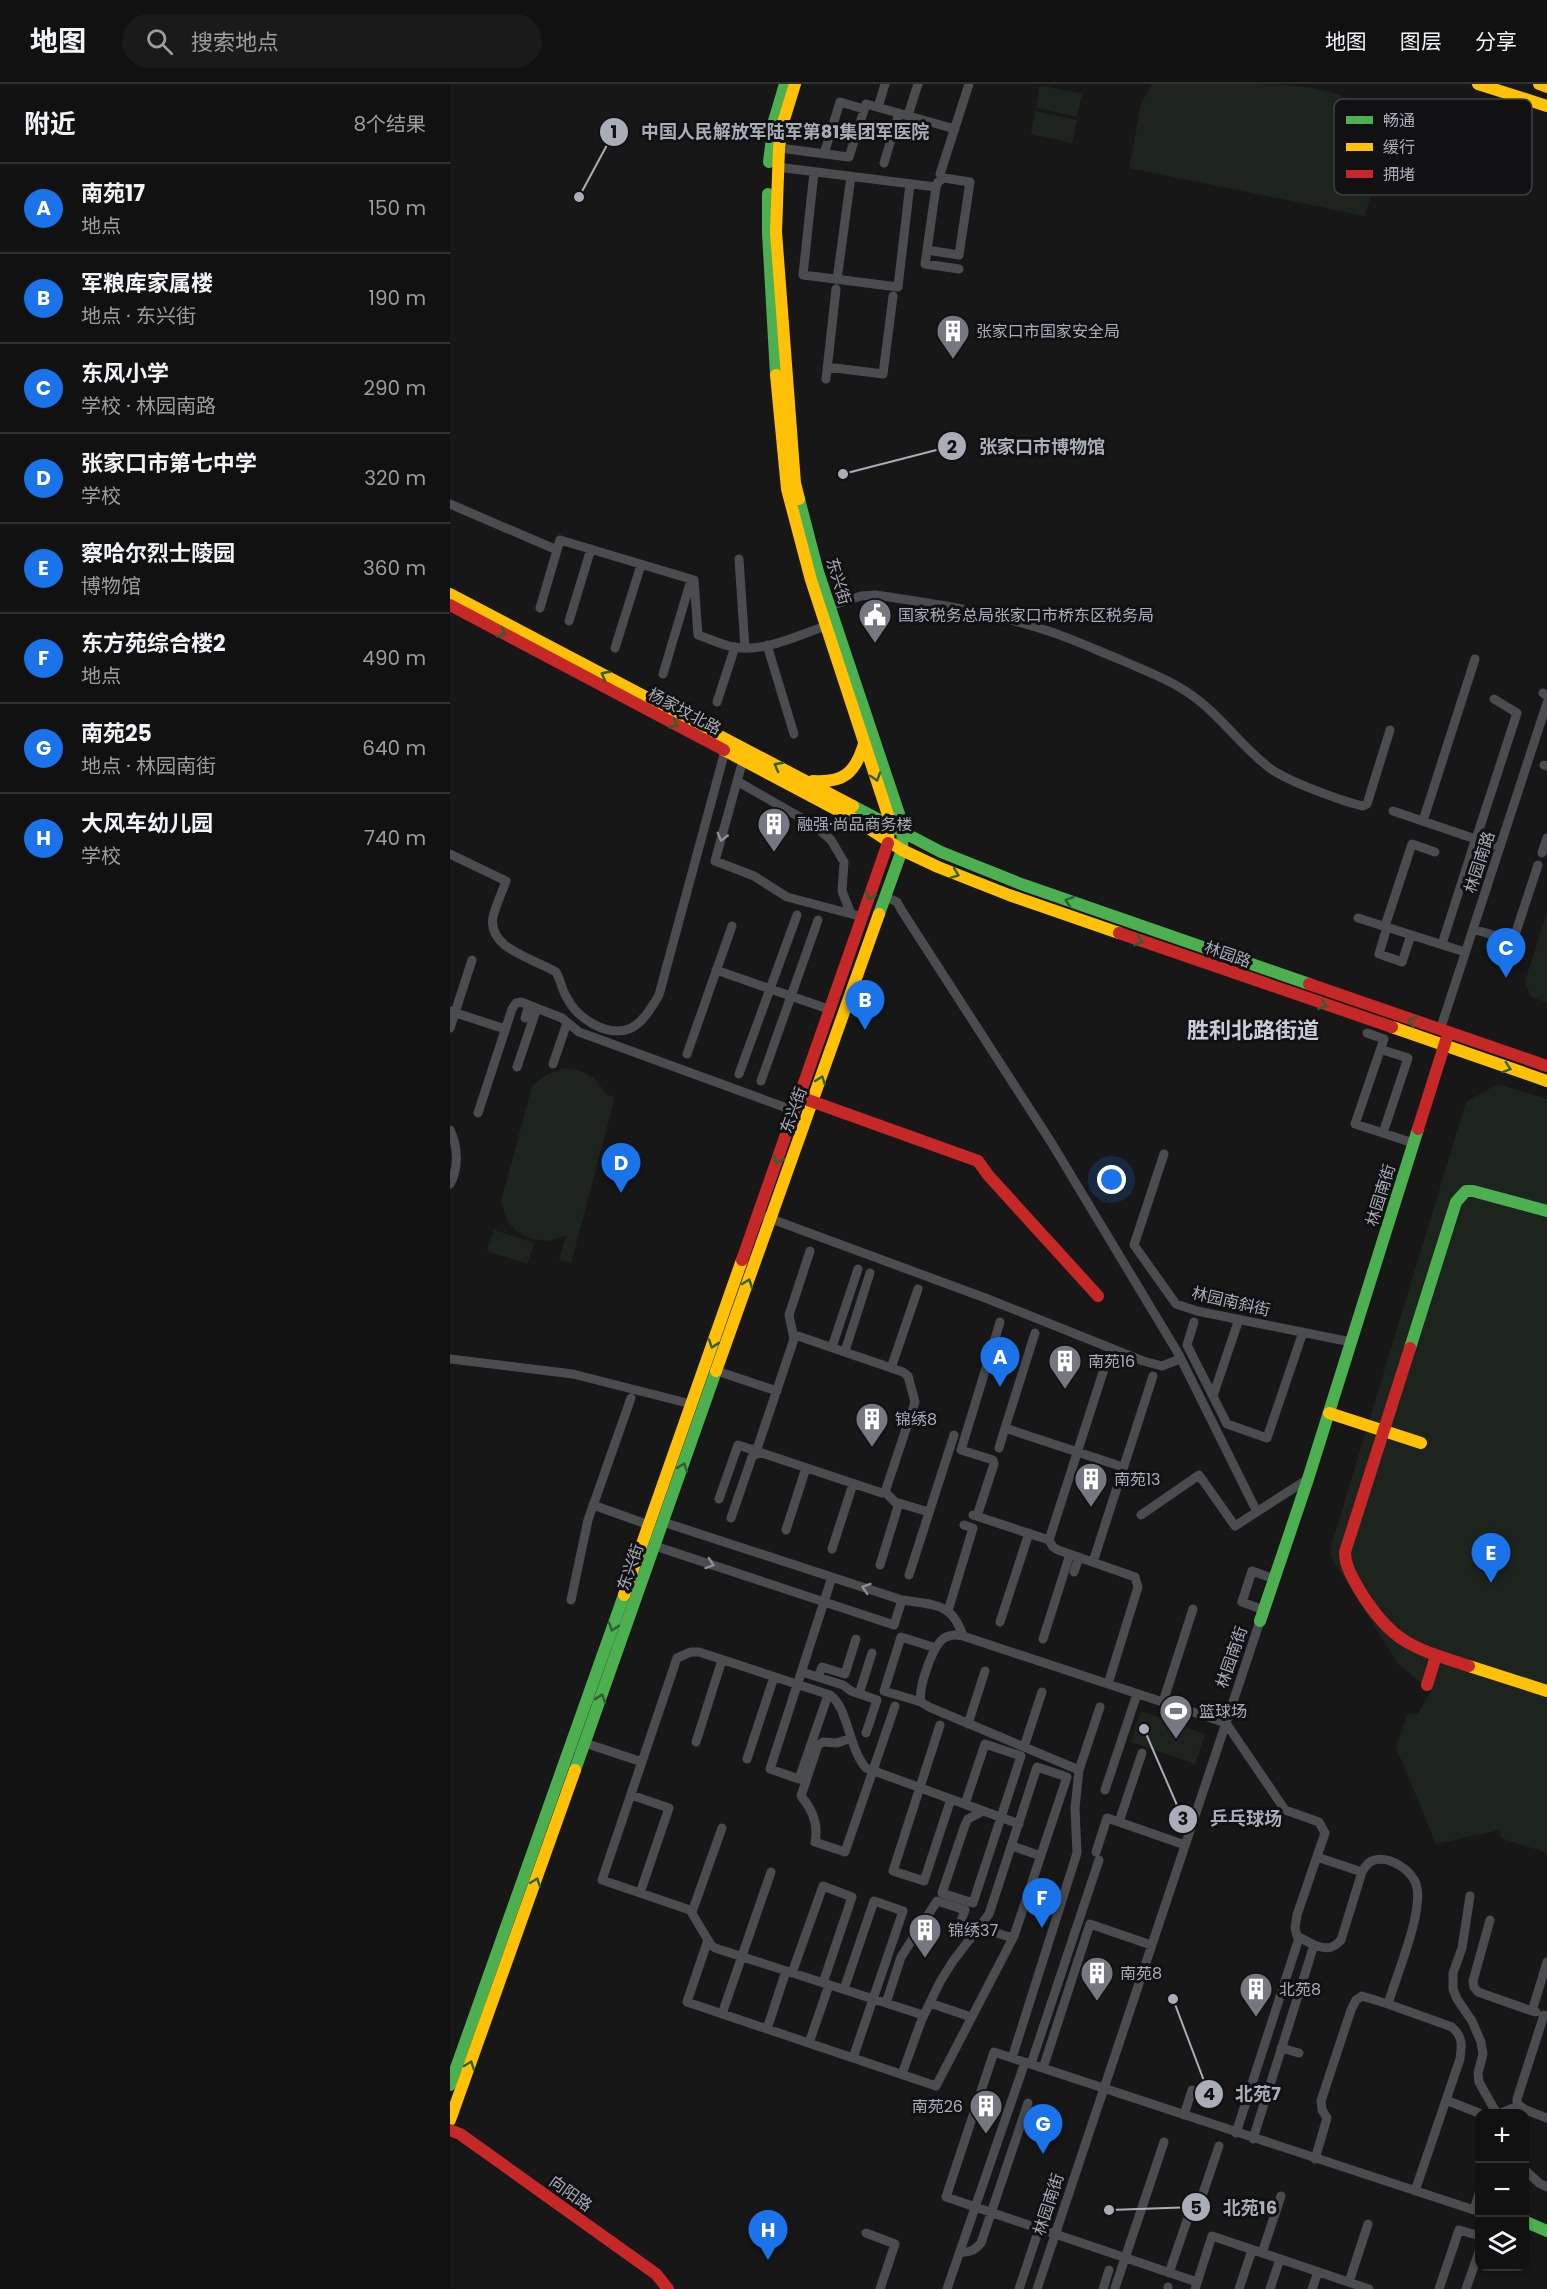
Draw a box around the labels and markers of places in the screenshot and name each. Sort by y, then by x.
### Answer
callout: 中国人民解放军陆军第81集团军医院 [599,114,942,150]
building icon: 张家口市国家安全局 [935,313,971,360]
place label: 张家口市国家安全局 [976,320,1120,343]
callout: 张家口市博物馆 [937,428,1117,464]
public building icon: 国家税务总局张家口市桥东区税务局 [857,597,893,644]
place label: 国家税务总局张家口市桥东区税务局 [898,604,1154,627]
building icon: 融强·尚品商务楼 [756,806,792,853]
place label: 融强·尚品商务楼 [797,813,912,836]
pin: C [1486,928,1526,978]
pin: B [846,980,884,1030]
pin: D [602,1144,640,1193]
pin: A [980,1338,1020,1387]
building icon: 南苑16 [1047,1343,1083,1390]
place label: 南苑16 [1088,1350,1135,1373]
building icon: 锦绣8 [854,1401,890,1448]
place label: 锦绣8 [895,1408,937,1431]
building icon: 南苑13 [1073,1461,1109,1508]
place label: 南苑13 [1114,1468,1161,1491]
pin: E [1472,1534,1510,1583]
sports icon: 篮球场 [1158,1693,1194,1740]
place label: 篮球场 [1199,1700,1247,1723]
callout: 乒乓球场 [1168,1801,1294,1837]
pin: F [1022,1878,1062,1928]
building icon: 锦绣37 [907,1912,943,1959]
place label: 锦绣37 [948,1919,998,1942]
building icon: 南苑8 [1079,1955,1115,2002]
place label: 南苑8 [1120,1962,1162,1985]
building icon: 北苑8 [1238,1971,1274,2018]
place label: 北苑8 [1279,1978,1321,2001]
callout: 北苑7 [1194,2076,1293,2112]
building icon: 南苑26 [968,2088,1004,2135]
place label: 南苑26 [912,2095,963,2118]
pin: G [1024,2104,1062,2154]
callout: 北苑16 [1181,2189,1289,2225]
pin: H [748,2210,788,2260]

